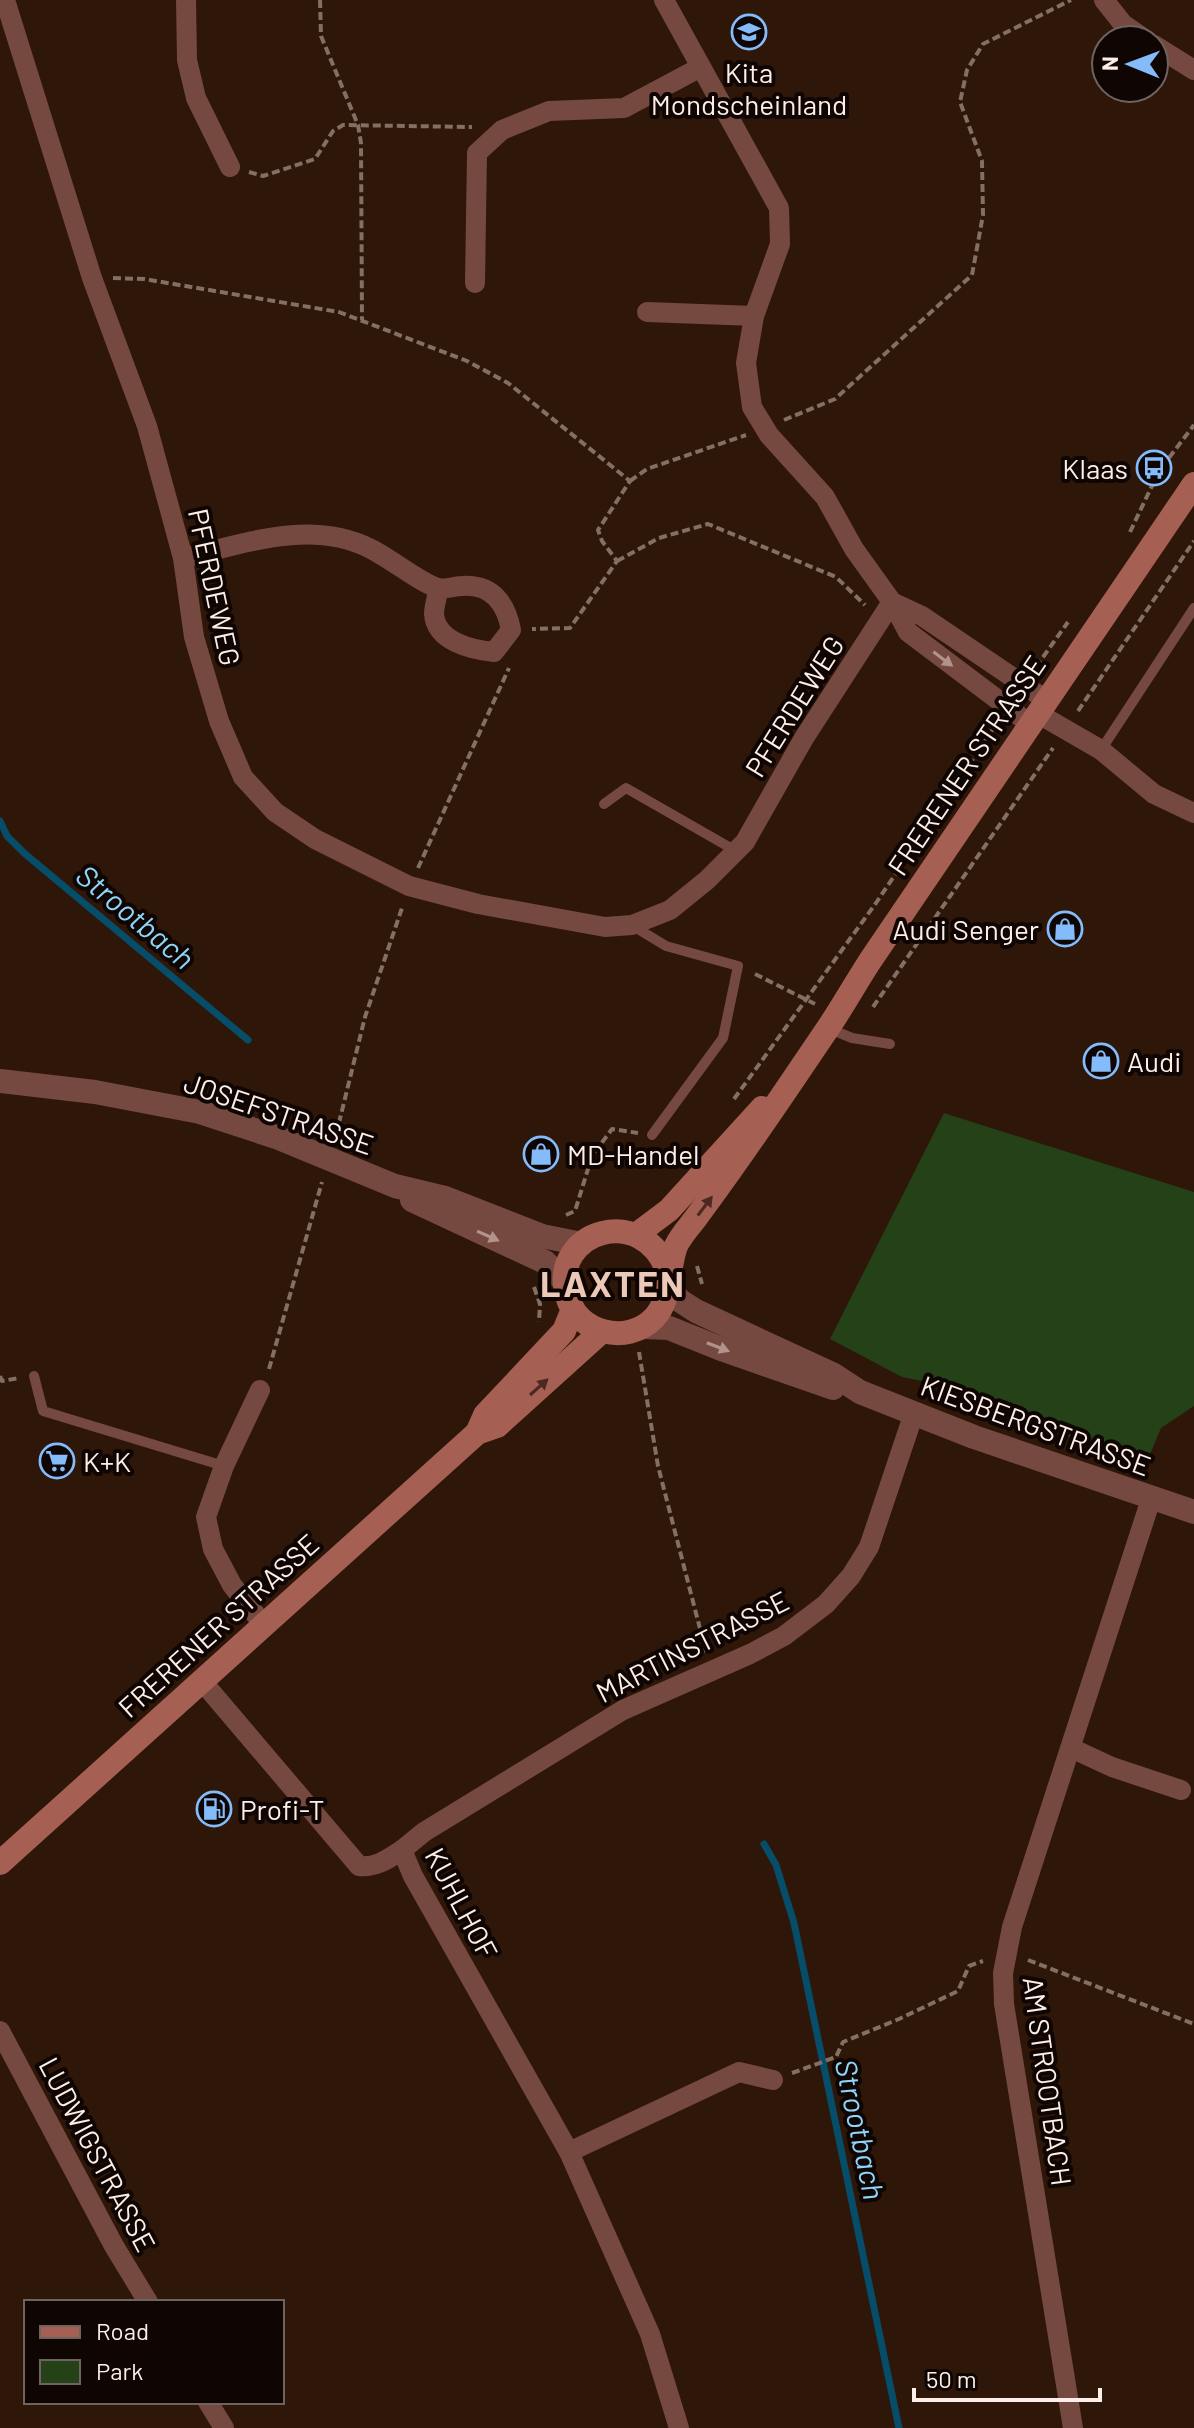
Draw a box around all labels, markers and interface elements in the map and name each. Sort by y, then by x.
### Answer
school or university icon: Kita Mondscheinland [730,13,768,51]
north arrow [1090,24,1170,104]
place label: Kita Mondscheinland [651,55,847,121]
text: N [1096,56,1122,71]
bus stop icon: Klaas [1135,449,1173,487]
place label: Klaas [1062,451,1128,485]
street label: PFERDEWEG [182,505,248,669]
street label: PFERDEWEG [737,629,851,783]
street label: FRERENER STRASSE [880,649,1052,881]
one-way arrow [932,651,954,667]
water label: Strootbach [70,856,202,976]
shop icon: Audi Senger [1046,910,1084,948]
place label: Audi Senger [893,912,1039,946]
shop icon: Audi [1082,1042,1120,1080]
place label: Audi [1127,1044,1181,1078]
street label: JOSEFSTRASSE [180,1065,378,1161]
shop icon: MD-Handel [522,1135,560,1173]
place label: MD-Handel [567,1137,700,1171]
one-way arrow [697,1196,713,1216]
one-way arrow [476,1230,499,1243]
district label: LAXTEN [540,1261,686,1304]
one-way arrow [706,1341,730,1354]
street label: KIESBERGSTRASSE [917,1368,1155,1482]
one-way arrow [529,1378,548,1396]
supermarket icon: K+K [38,1442,76,1480]
place label: K+K [83,1444,131,1478]
street label: FRERENER STRASSE [111,1526,325,1724]
street label: MARTINSTRASSE [590,1583,794,1709]
fuel station icon: Profi-T [195,1790,233,1828]
place label: Profi-T [240,1792,324,1826]
street label: KUHLHOF [419,1842,505,1965]
street label: AM STROOTBACH [1016,1974,1080,2188]
street label: LUDWIGSTRASSE [32,2051,164,2257]
water label: Strootbach [829,2055,893,2203]
legend [24,2300,284,2404]
text: Road [96,2316,149,2345]
scale bar [914,2352,1100,2402]
text: Park [96,2356,143,2385]
text: 50 m [926,2364,977,2393]

